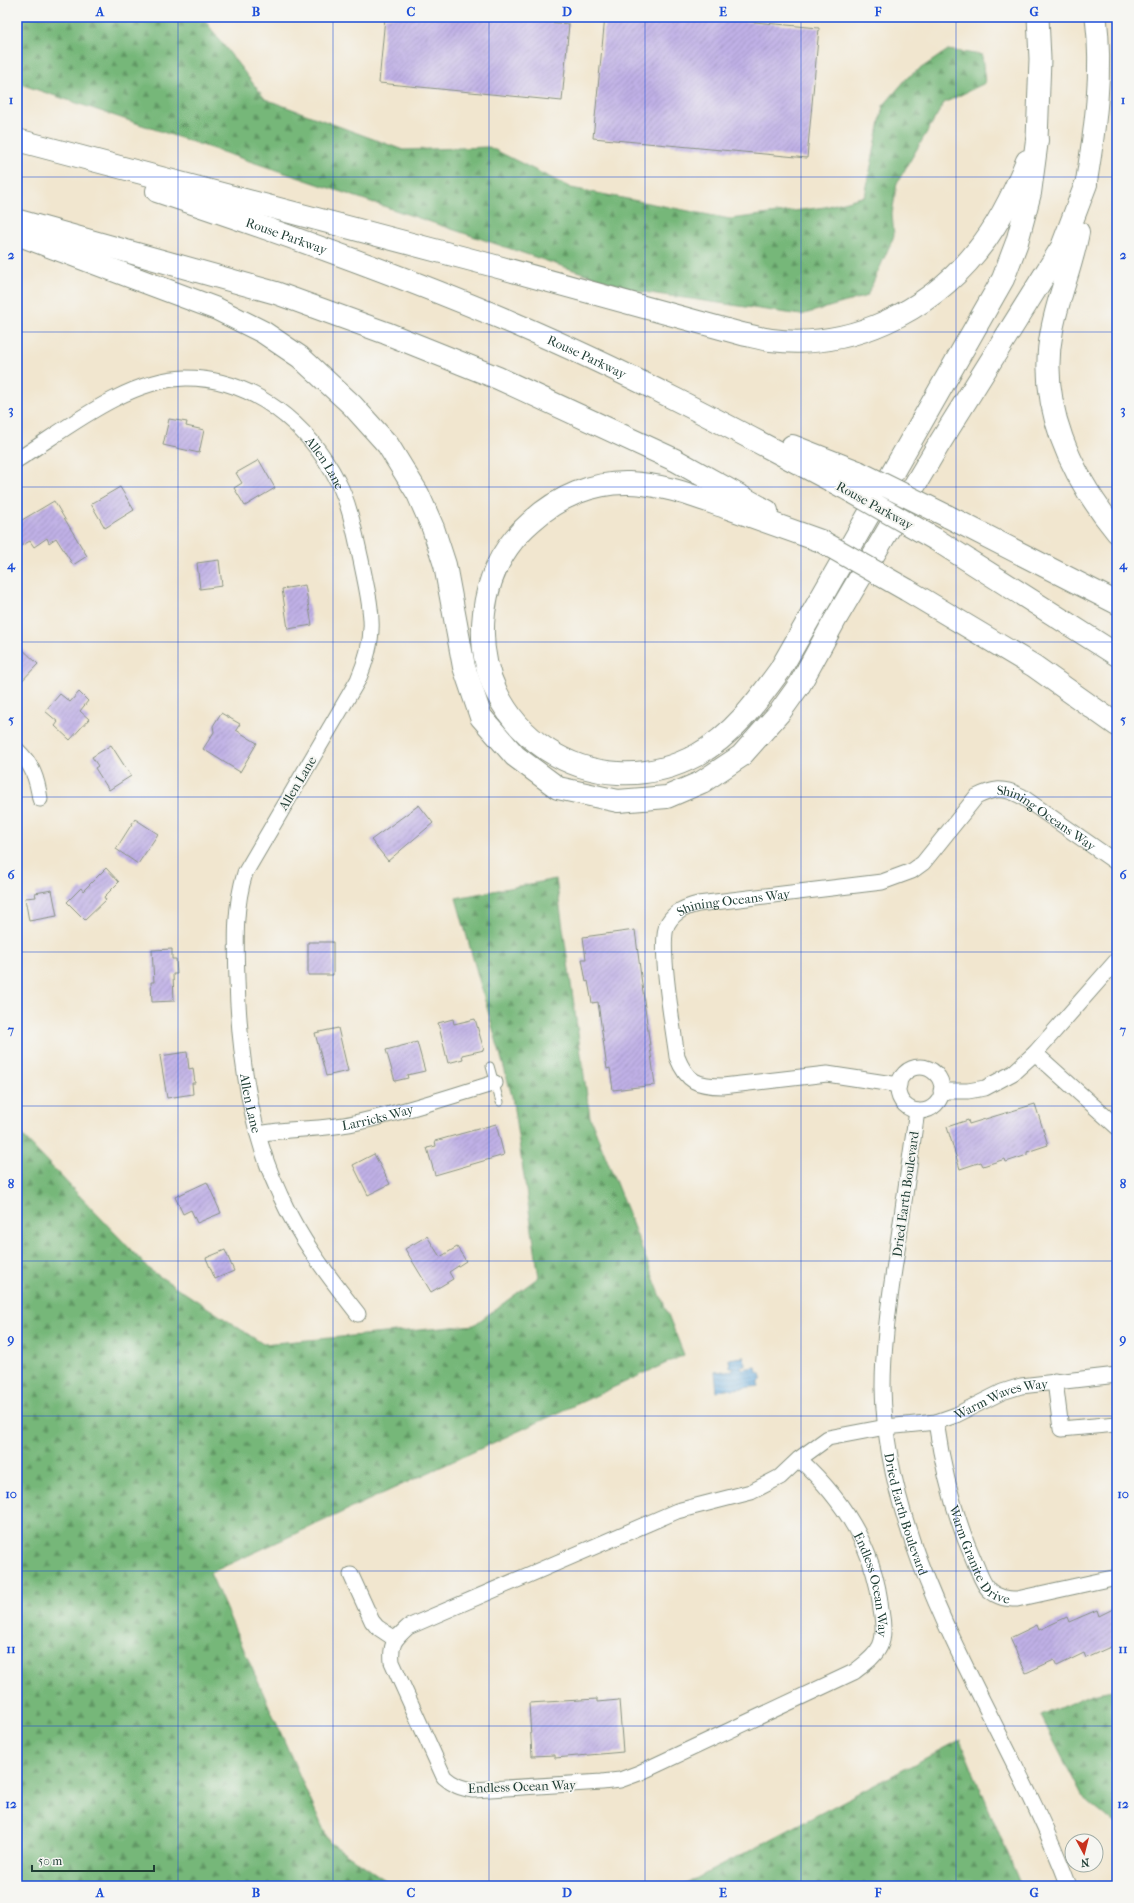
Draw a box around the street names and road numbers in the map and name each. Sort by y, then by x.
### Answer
street label: Rouse Parkway [244,215,330,258]
street label: Rouse Parkway [545,332,630,382]
street label: Allen Lane [302,433,348,492]
street label: Rouse Parkway [834,478,917,533]
street label: Allen Lane [275,753,320,814]
street label: Shining Oceans Way [997,783,1099,854]
street label: Shining Oceans Way [674,886,792,919]
street label: Allen Lane [237,1072,264,1135]
street label: Larricks Way [341,1101,416,1133]
street label: Dried Earth Boulevard [889,1129,922,1258]
street label: Warm Waves Way [951,1376,1050,1423]
street label: Dried Earth Boulevard [881,1452,931,1578]
street label: Warm Granite Drive [946,1503,1012,1607]
street label: Endless Ocean Way [851,1530,890,1639]
street label: Endless Ocean Way [468,1777,577,1796]

